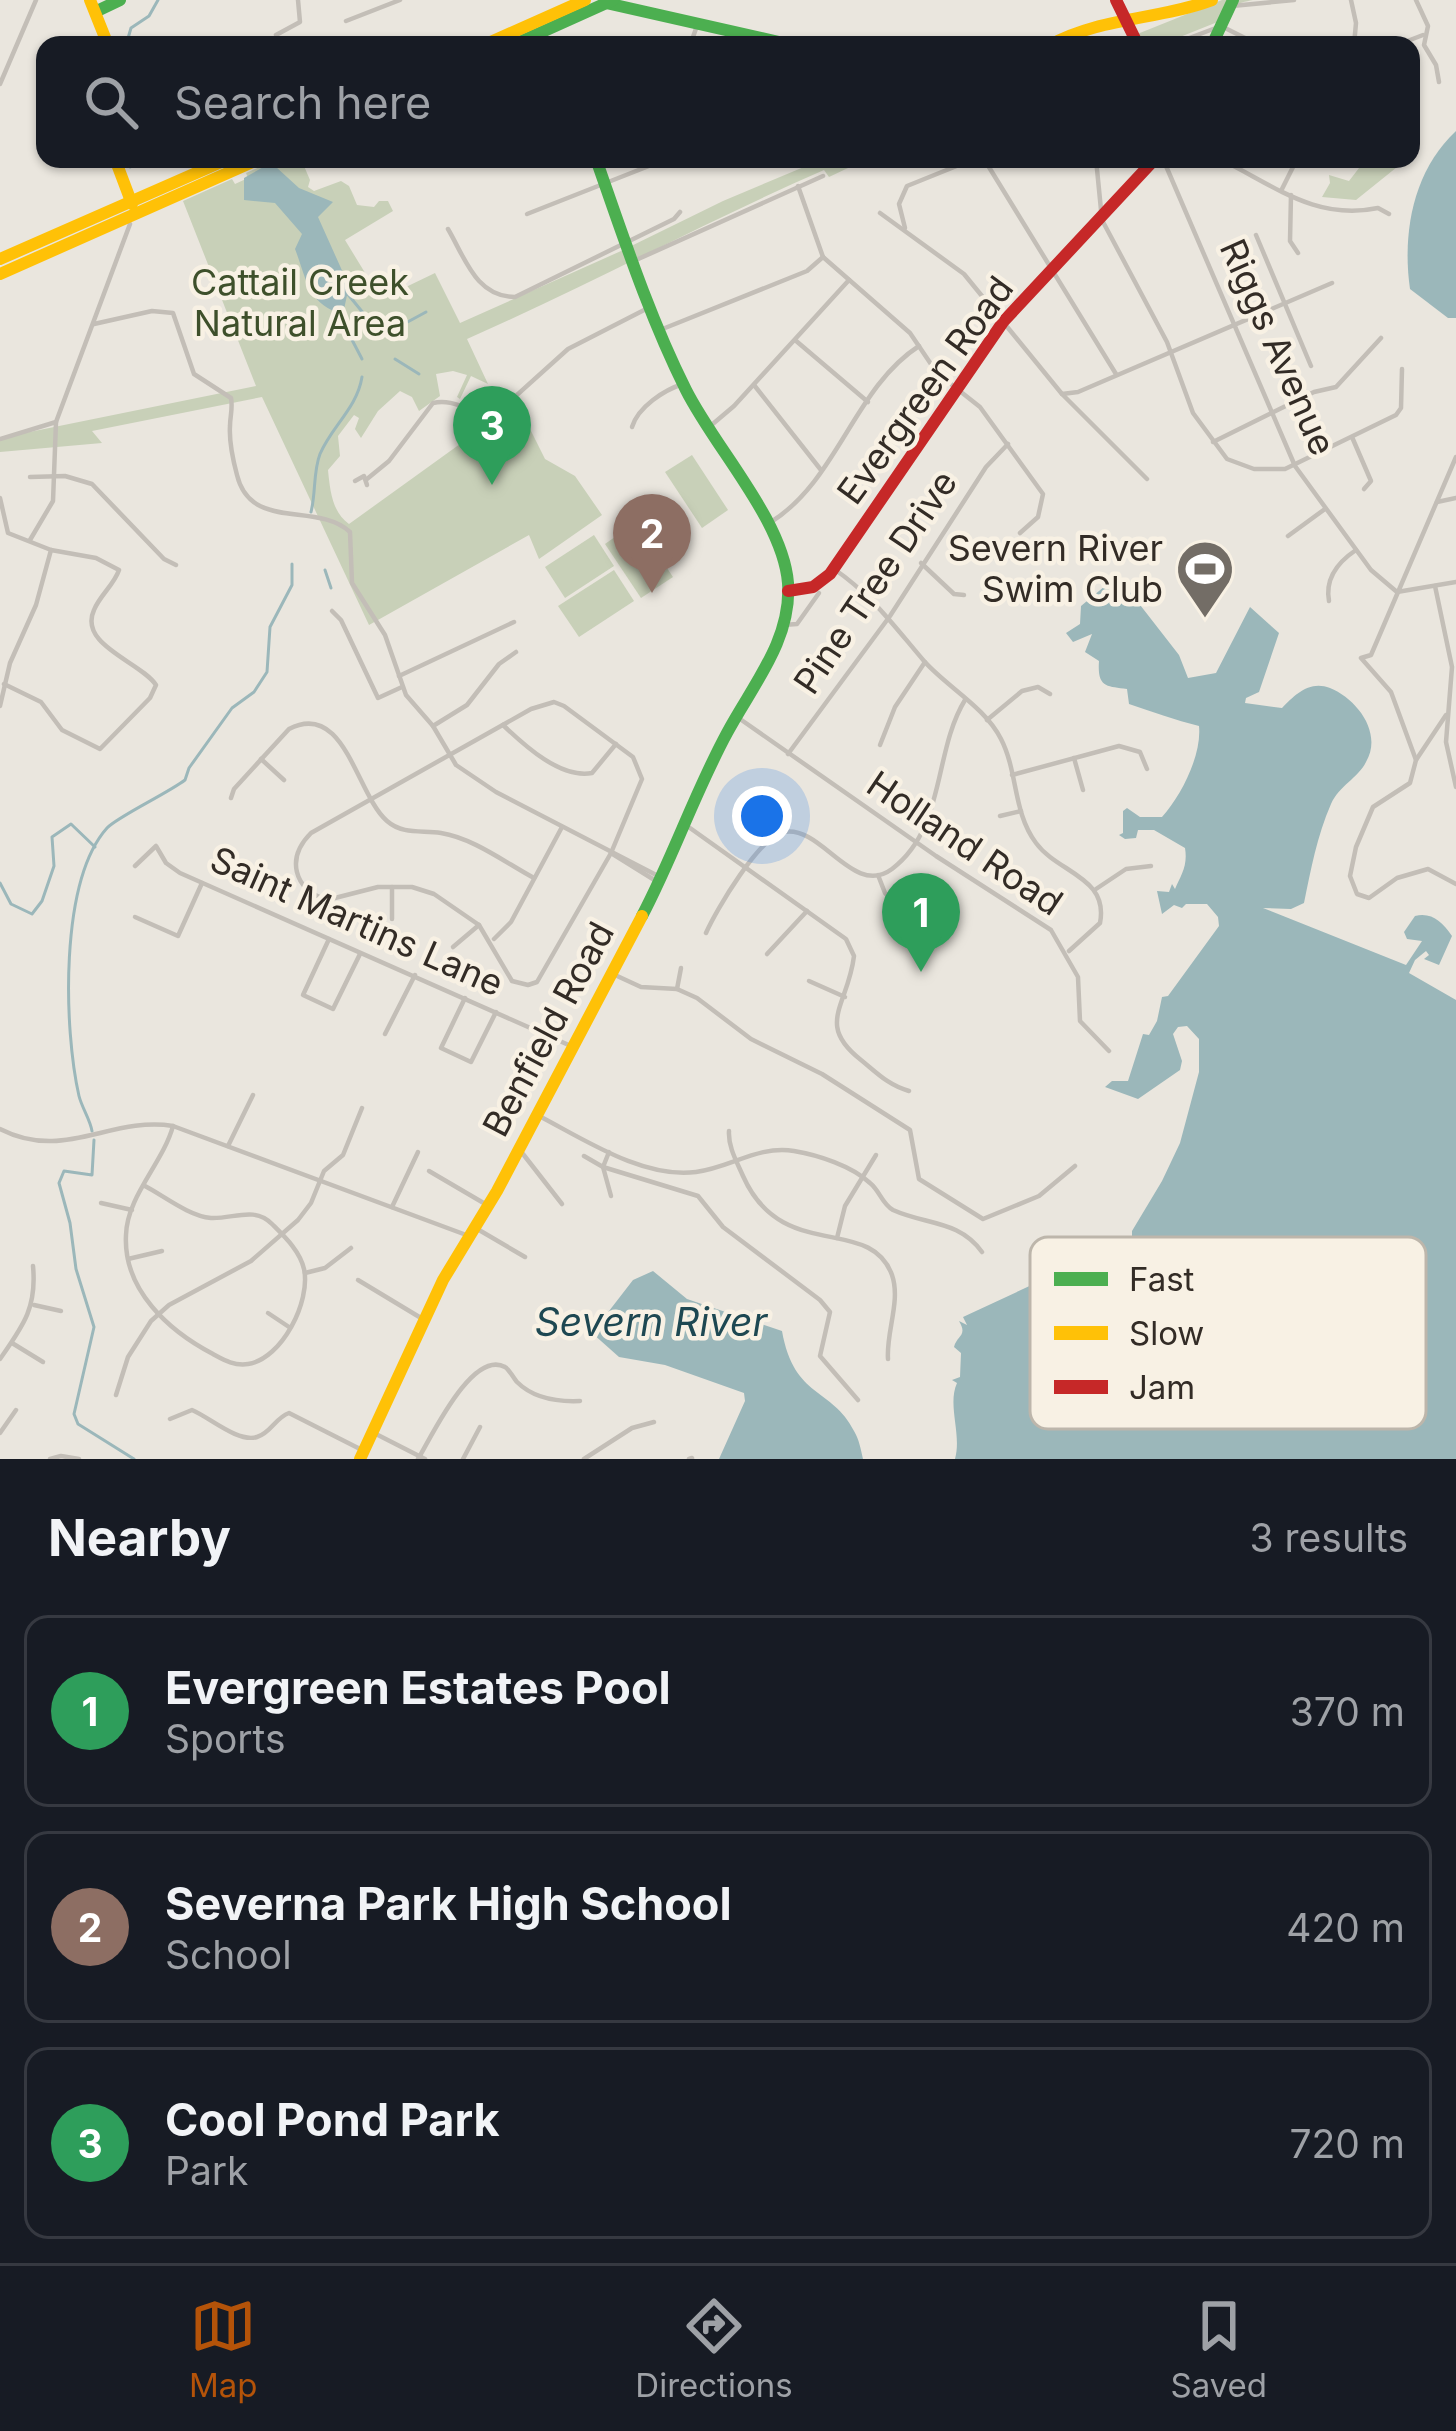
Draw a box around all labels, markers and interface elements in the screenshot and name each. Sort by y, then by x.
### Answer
search box [36,36,1420,168]
icon: search [78,69,144,135]
text: Search here [174,75,431,130]
street label: Riggs Avenue [1211,232,1345,462]
park label: Cattail Creek Natural Area [191,260,409,345]
street label: Evergreen Road [828,268,1022,512]
pin: 3 [453,386,531,485]
street label: Pine Tree Drive [784,462,966,702]
pin: 2 [613,494,691,593]
place label: Severn River Swim Club [948,526,1163,611]
sports icon: Severn River Swim Club [1174,538,1236,620]
street label: Holland Road [859,761,1071,925]
your location [732,786,792,846]
street label: Saint Martins Lane [204,837,510,1005]
pin: 1 [882,873,960,972]
street label: Benfield Road [473,914,623,1144]
legend [1030,1237,1426,1429]
text: Fast [1129,1259,1195,1299]
water label: Severn River [535,1298,769,1345]
text: Slow [1129,1313,1204,1353]
text: Jam [1129,1367,1195,1407]
text: Nearby [48,1507,231,1568]
text: 3 results [1250,1514,1408,1561]
text: Evergreen Estates Pool [165,1660,671,1715]
text: 1 [82,1688,98,1735]
text: 370 m [1290,1688,1405,1735]
text: Sports [165,1715,286,1762]
text: Severna Park High School [165,1876,732,1931]
text: 2 [78,1904,102,1951]
text: 420 m [1286,1904,1405,1951]
text: School [165,1931,292,1978]
text: Cool Pond Park [165,2092,500,2147]
text: 3 [77,2120,103,2167]
text: 720 m [1289,2120,1405,2167]
text: Park [165,2147,249,2194]
tab: Map [189,2293,257,2405]
tab: Directions [635,2293,793,2405]
tab: Saved [1170,2293,1267,2405]

